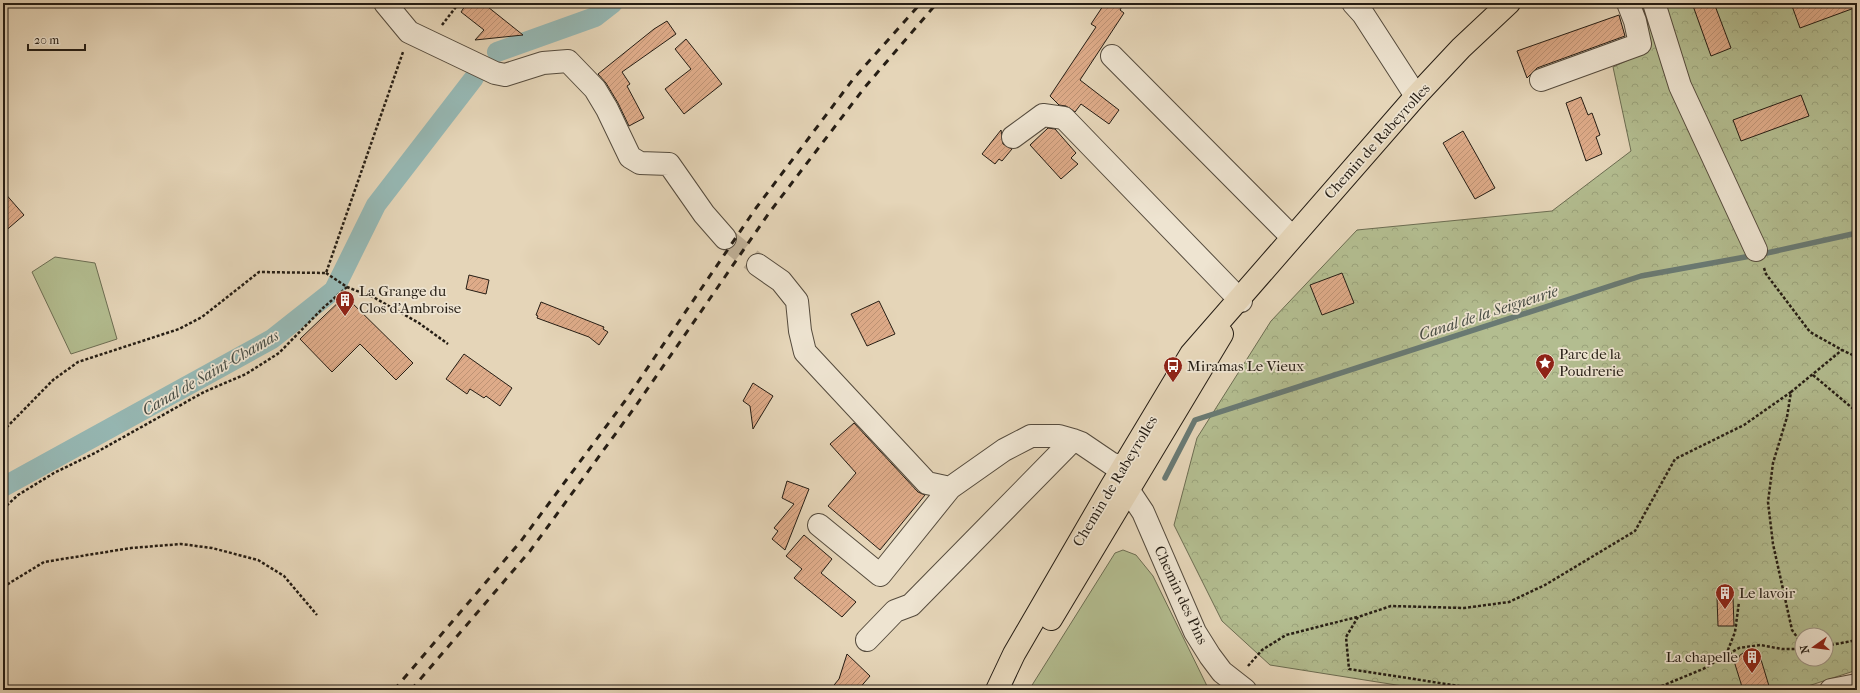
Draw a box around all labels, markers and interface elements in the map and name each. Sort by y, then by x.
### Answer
scale bar [28,26,85,52]
text: 20 m [34,33,59,47]
street label: Chemin de Rabeyrolles [1320,79,1434,203]
water label: Canal de la Seigneurie [1416,281,1561,344]
place label: La Grange du Clos d'Ambroise [359,282,462,317]
building icon: La Grange du Clos d'Ambroise [334,289,356,317]
water label: Canal de Saint-Chamas [138,325,283,419]
place label: Parc de la Poudrerie [1559,345,1624,380]
place icon: Parc de la Poudrerie [1534,352,1556,380]
bus stop icon: Miramas Le Vieux [1162,355,1184,383]
place label: Miramas Le Vieux [1187,357,1304,375]
street label: Chemin de Rabeyrolles [1069,412,1161,550]
street label: Chemin des Pins [1150,543,1212,648]
building icon: Le lavoir [1714,582,1736,610]
place label: Le lavoir [1739,584,1796,602]
north arrow [1794,627,1834,667]
text: N [1797,643,1812,655]
building icon: La chapelle [1741,646,1763,674]
place label: La chapelle [1666,648,1739,666]

